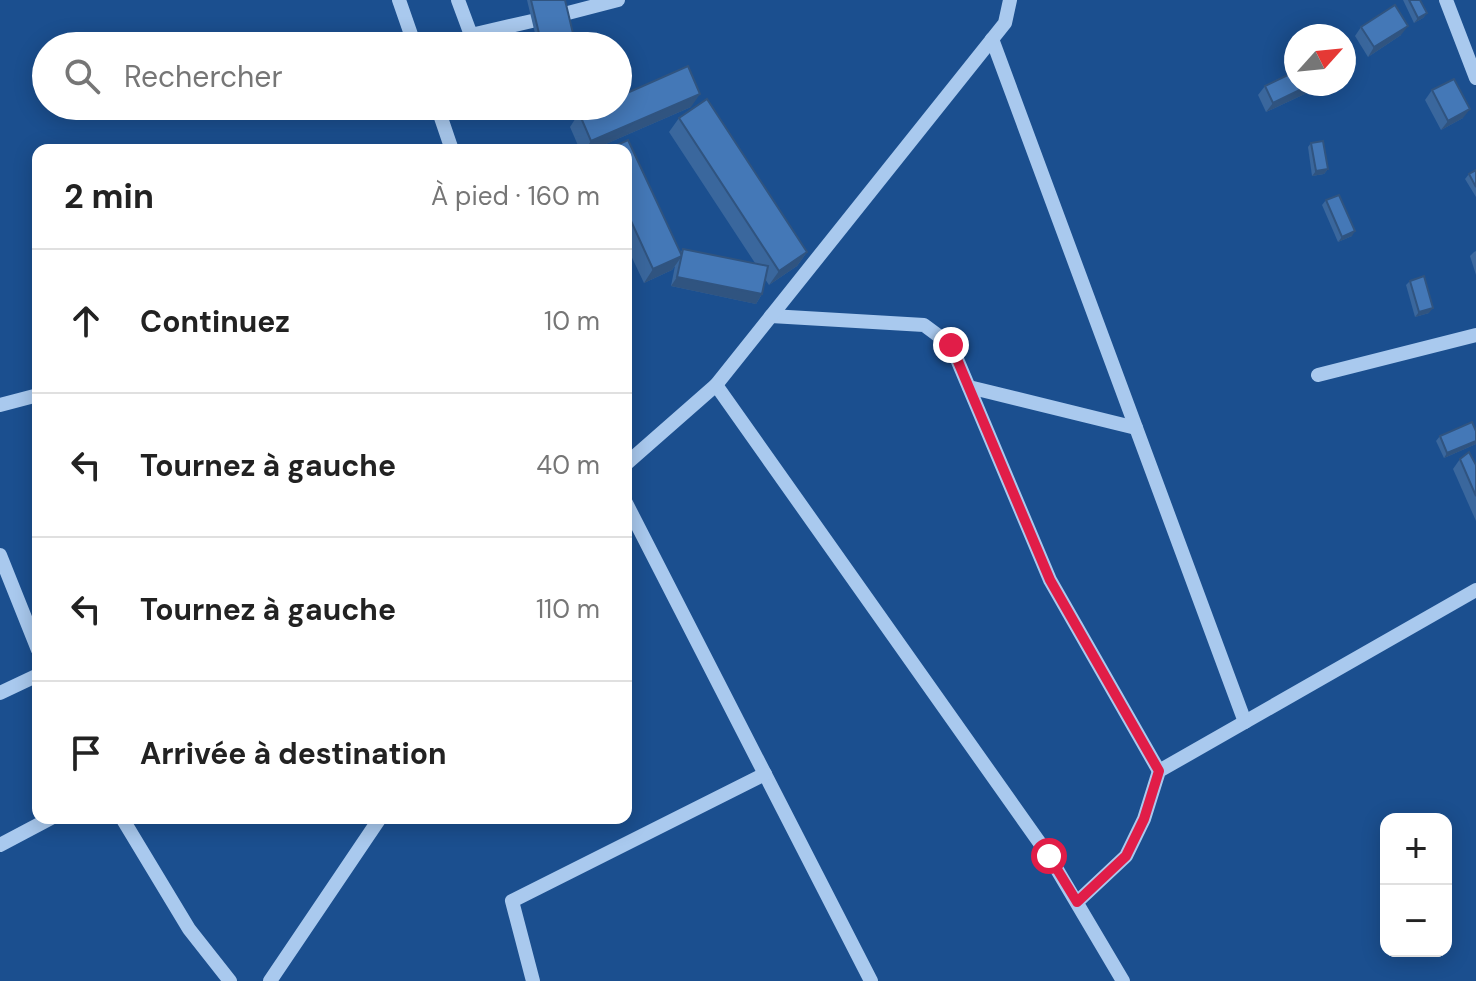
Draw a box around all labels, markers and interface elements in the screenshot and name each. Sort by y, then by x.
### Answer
north arrow [1284,24,1356,96]
search box [32,32,632,120]
icon: search [60,54,104,98]
text: Rechercher [124,57,283,96]
text: 2 min [64,174,154,219]
text: À pied · 160 m [431,179,600,213]
icon: ahead [64,299,108,343]
text: Continuez [140,302,290,341]
text: 10 m [544,304,600,338]
route end [933,327,969,363]
icon: left [64,443,108,487]
text: Tournez à gauche [140,446,396,485]
text: 40 m [536,448,600,482]
icon: left [64,587,108,631]
text: Tournez à gauche [140,590,396,629]
text: 110 m [536,592,600,626]
icon: arrive [64,731,108,775]
text: Arrivée à destination [140,734,446,773]
map controls [1380,813,1452,957]
button: + [1380,813,1452,885]
route start [1031,838,1067,874]
button: − [1380,885,1452,957]

